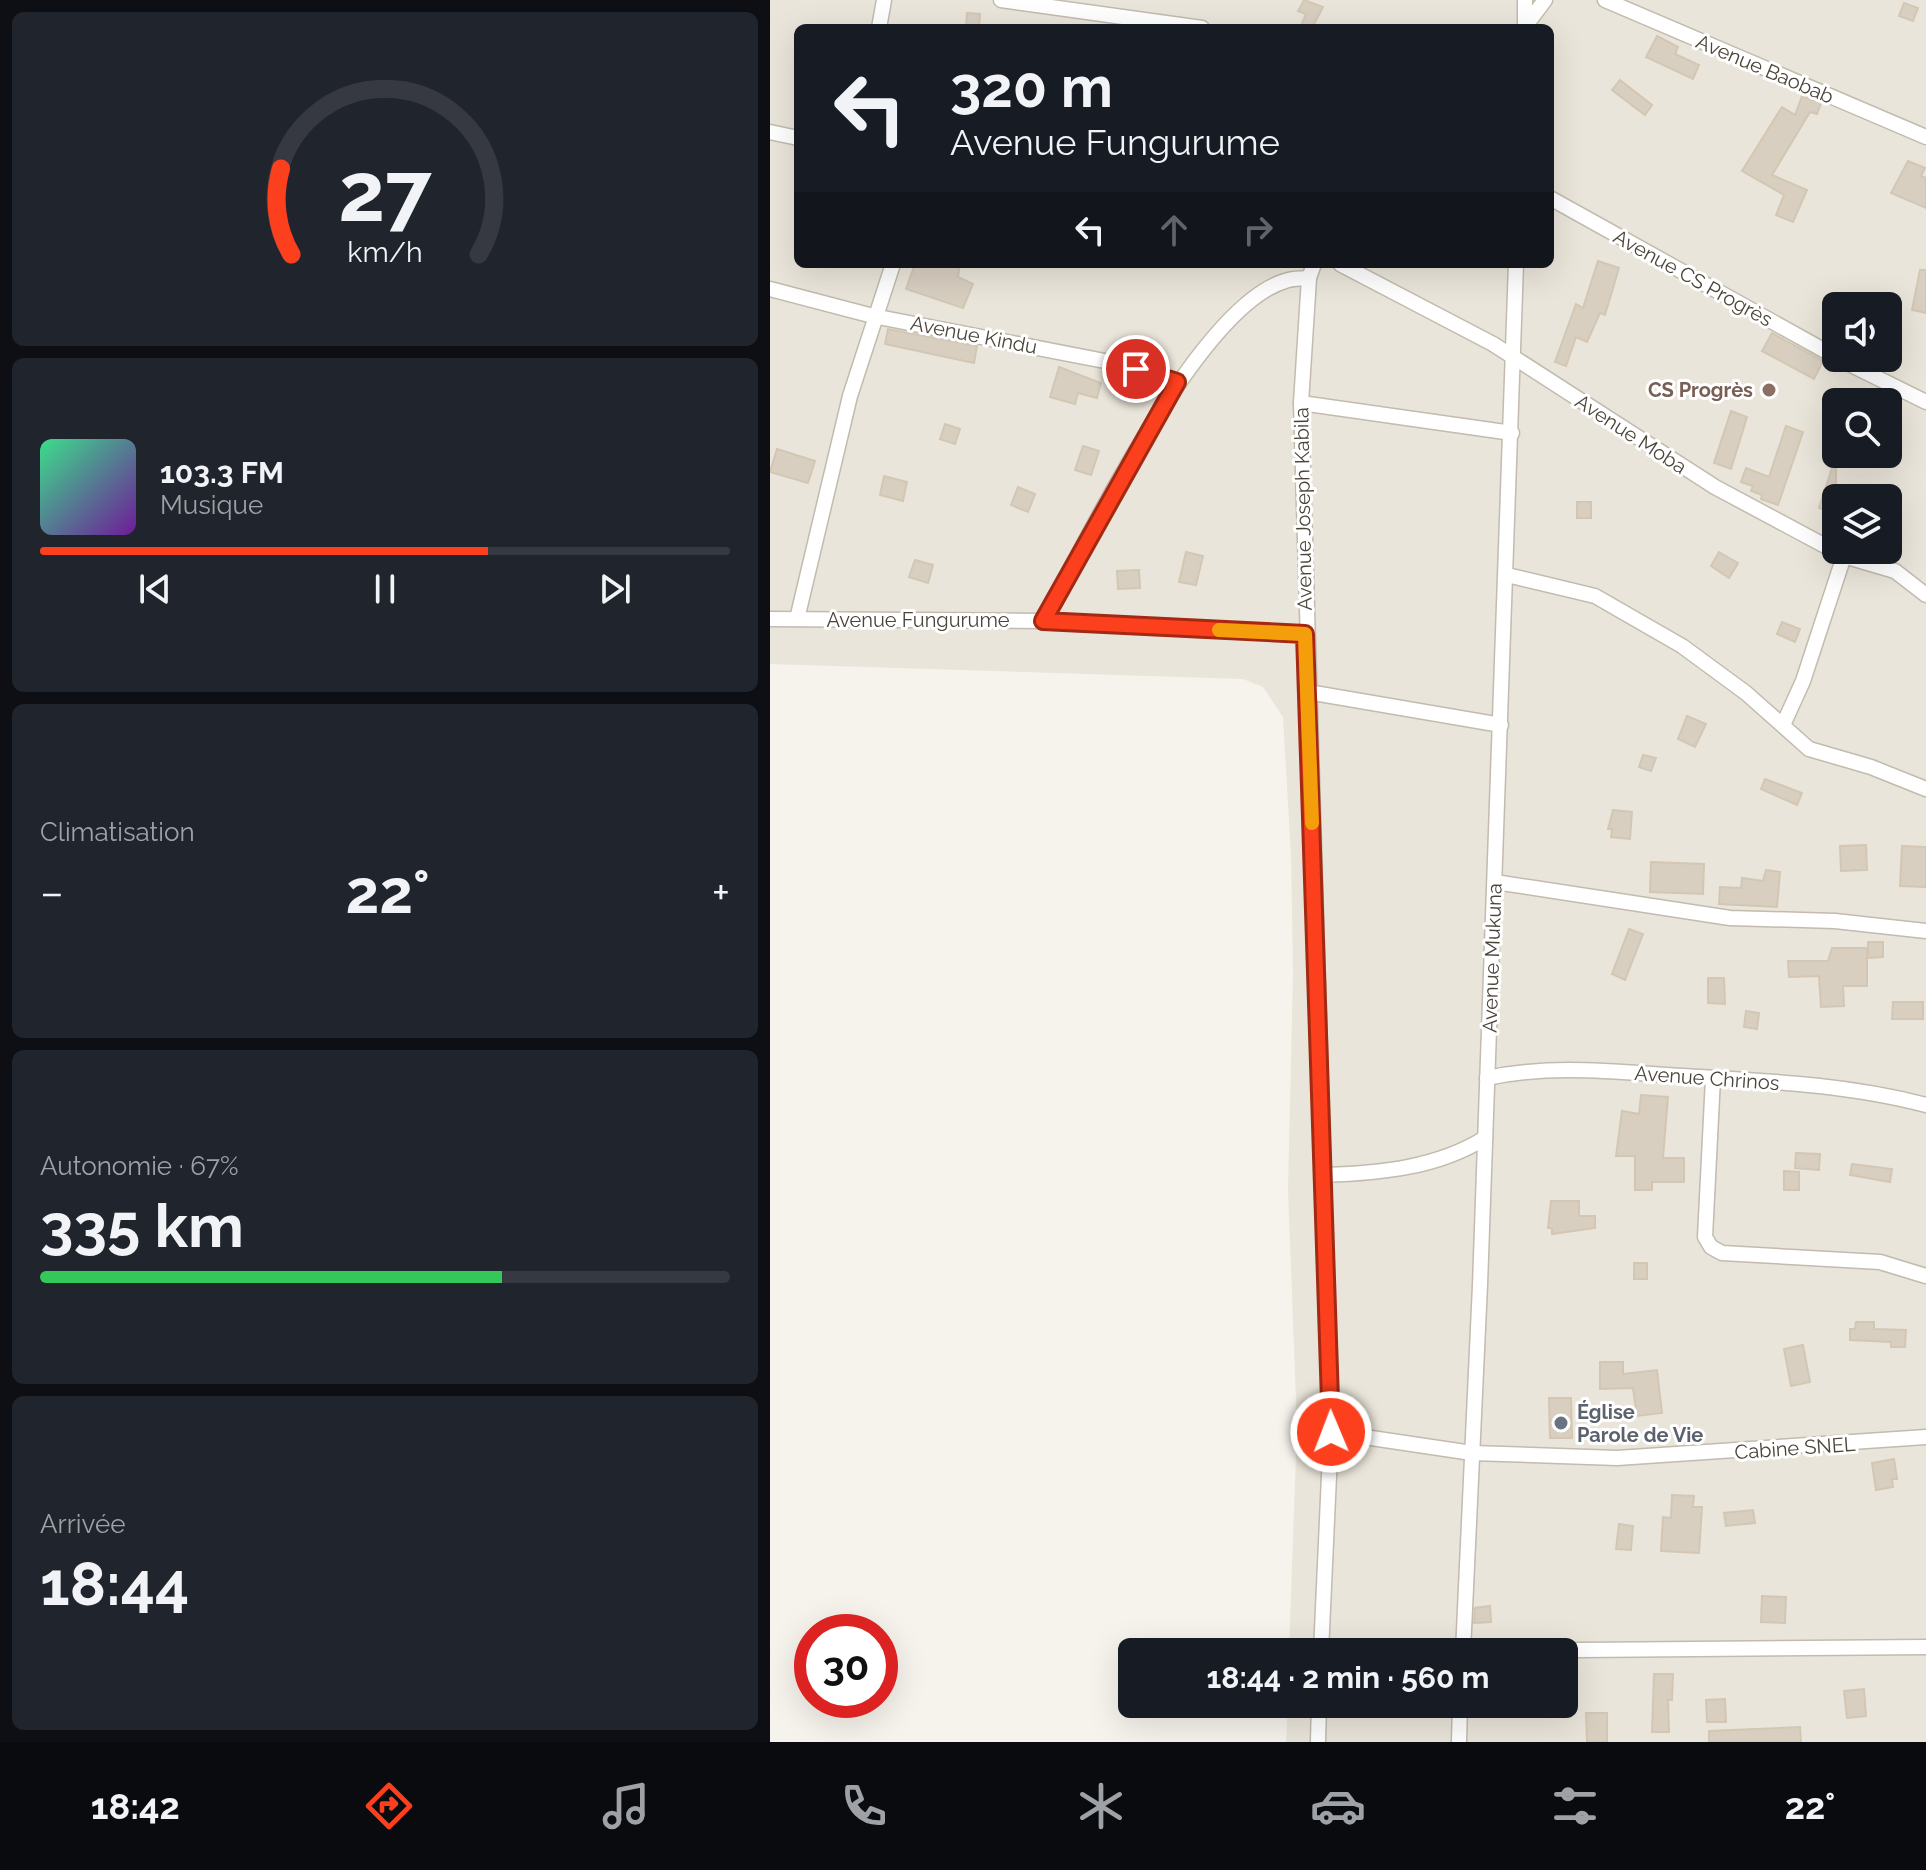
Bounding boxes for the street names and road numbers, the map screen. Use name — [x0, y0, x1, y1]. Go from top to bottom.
street label: Avenue Baobab — [1693, 29, 1837, 109]
street label: Avenue CS Progrès — [1609, 224, 1777, 332]
street label: Avenue Kindu — [909, 311, 1039, 359]
street label: Avenue Moba — [1571, 389, 1691, 479]
street label: Avenue Joseph Kabila — [1289, 407, 1317, 611]
street label: Avenue Fungurume — [826, 608, 1010, 632]
street label: Avenue Mukuna — [1477, 883, 1507, 1033]
street label: Avenue Chrinos — [1634, 1061, 1780, 1095]
street label: Cabine SNEL — [1734, 1432, 1857, 1464]

